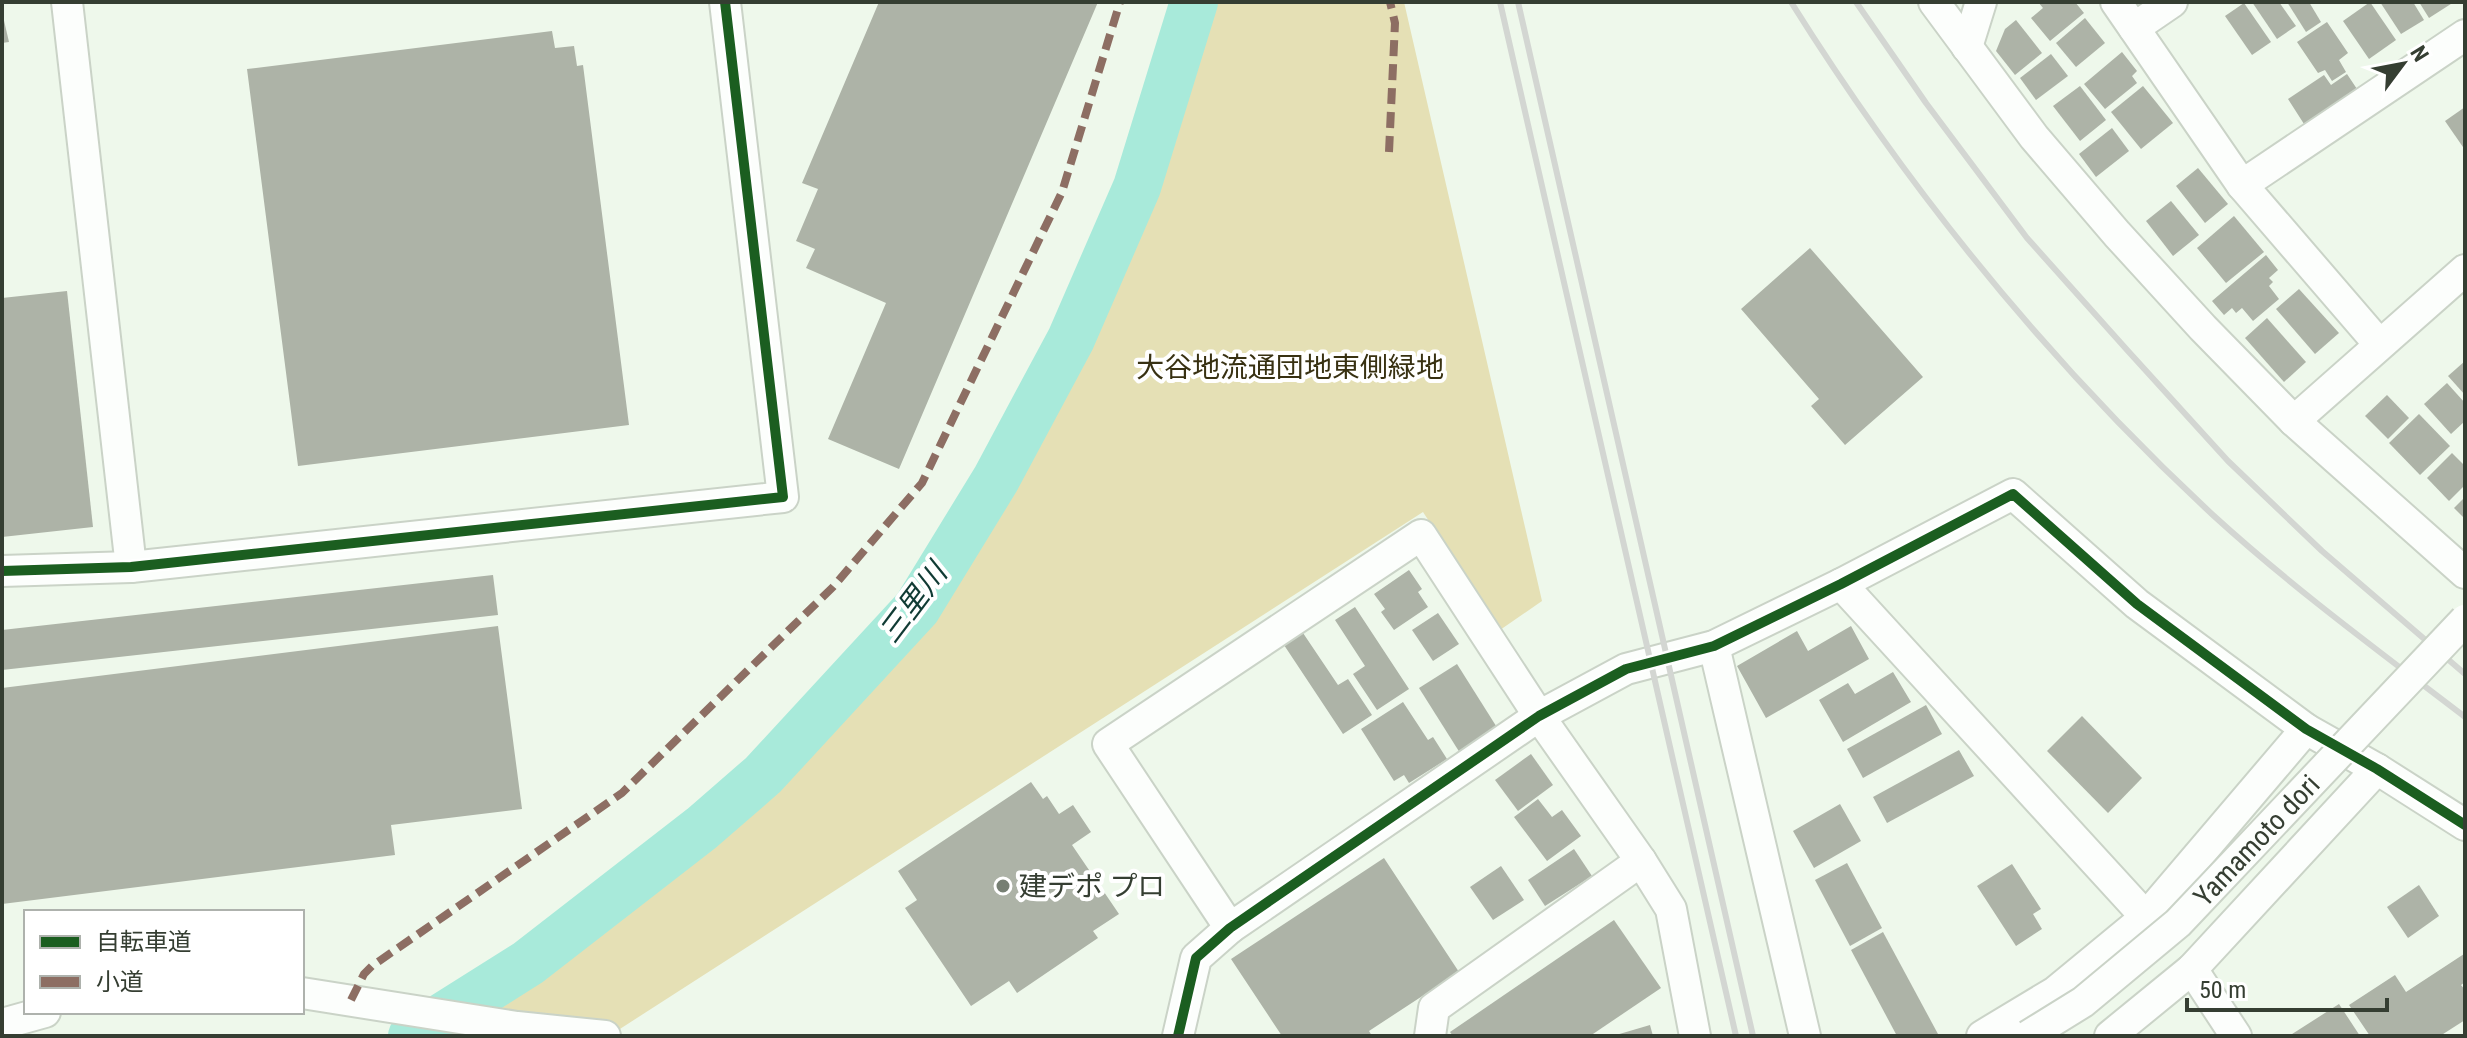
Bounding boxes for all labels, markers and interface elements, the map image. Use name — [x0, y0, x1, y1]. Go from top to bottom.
north arrow — [2363, 24, 2443, 104]
text: N — [2405, 41, 2434, 66]
park label: 大谷地流通団地東側緑地 — [1136, 351, 1444, 384]
water label: 三里川 — [872, 554, 955, 649]
street label: Yamamoto dori — [2187, 768, 2326, 913]
place label: 建デポ プロ — [1019, 870, 1165, 903]
marker: 建デポ プロ — [994, 877, 1012, 895]
legend — [24, 910, 304, 1014]
text: 自転車道 — [96, 928, 192, 956]
scale bar — [2187, 962, 2387, 1012]
text: 小道 — [96, 968, 144, 996]
text: 50 m — [2199, 976, 2246, 1004]

